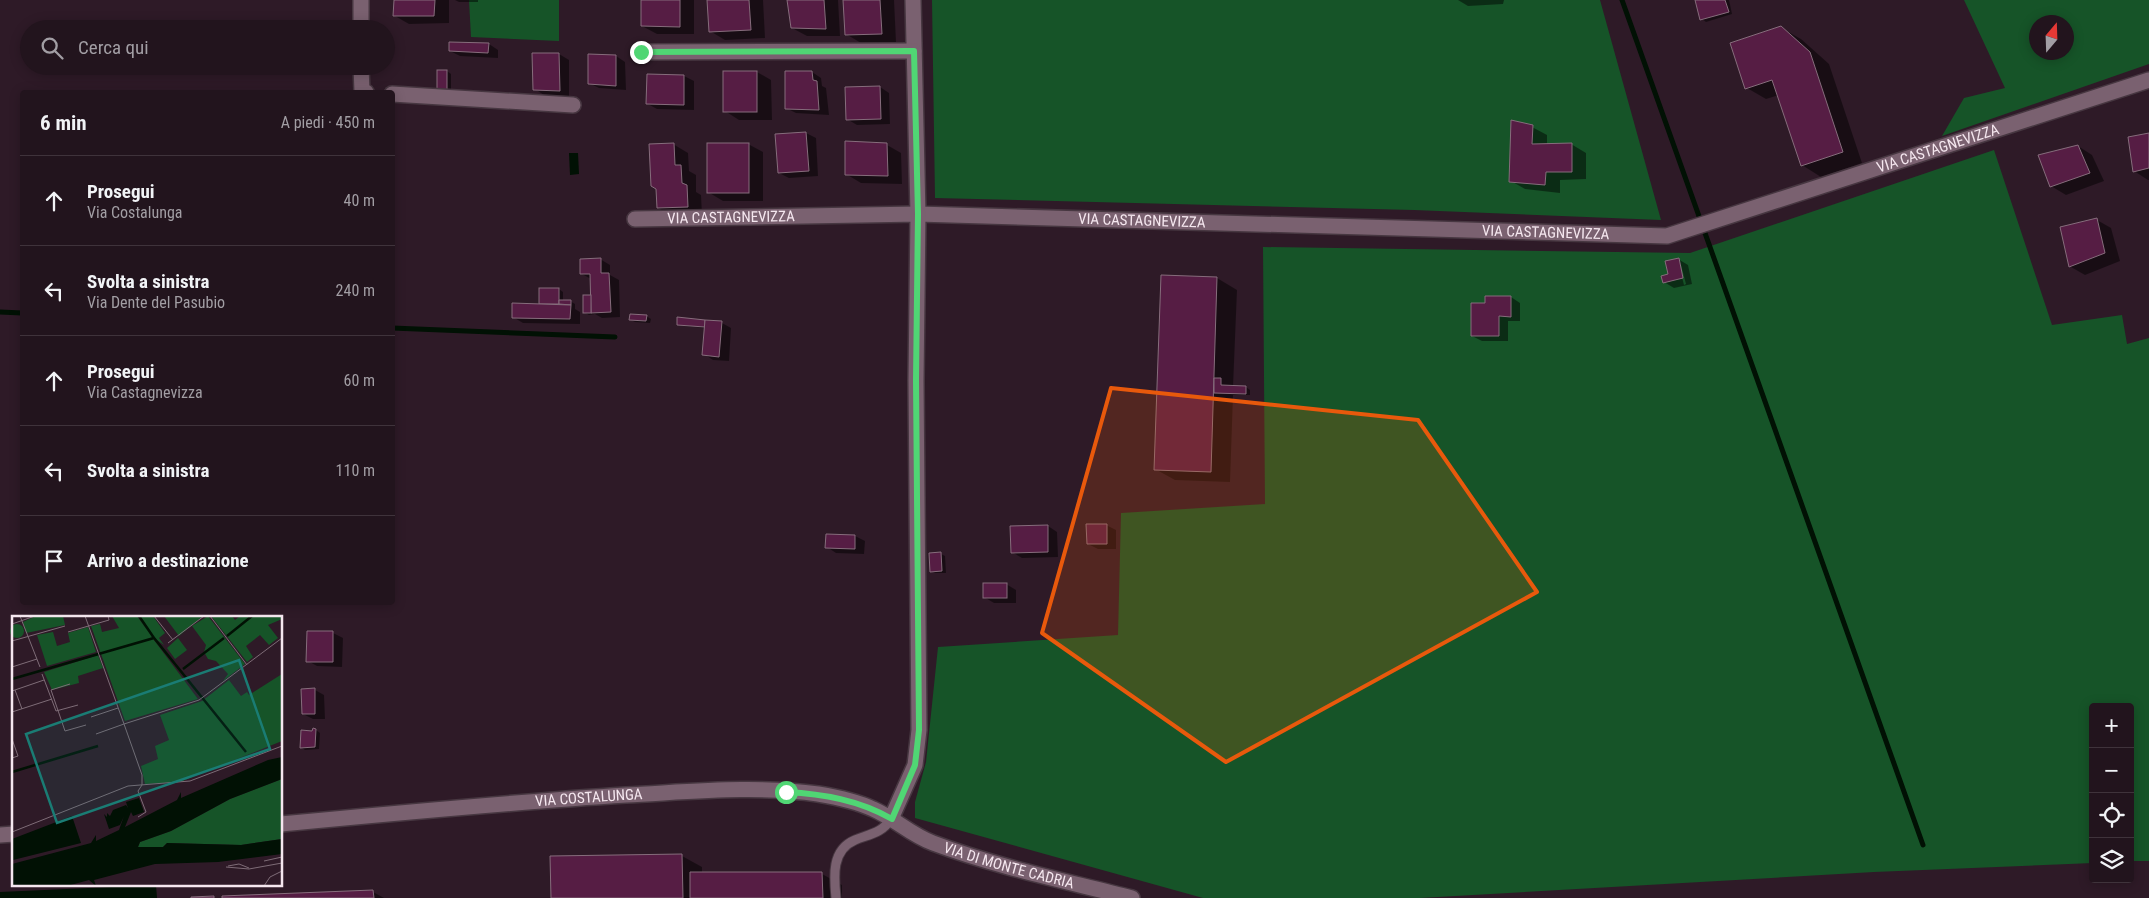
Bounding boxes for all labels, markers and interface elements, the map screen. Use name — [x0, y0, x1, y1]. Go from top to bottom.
north arrow — [2029, 15, 2074, 60]
search box — [20, 20, 395, 75]
icon: search — [38, 34, 66, 62]
text: Cerca qui — [78, 36, 149, 59]
route end — [630, 41, 653, 64]
text: 6 min — [40, 111, 87, 135]
text: A piedi · 450 m — [281, 113, 375, 132]
street label: VIA CASTAGNEVIZZA — [1874, 120, 2002, 177]
text: Prosegui — [87, 180, 155, 203]
icon: ahead — [40, 187, 68, 215]
text: 40 m — [343, 191, 375, 210]
text: Via Costalunga — [87, 203, 182, 222]
street label: VIA CASTAGNEVIZZA — [667, 207, 795, 227]
street label: VIA CASTAGNEVIZZA — [1078, 210, 1206, 231]
street label: VIA CASTAGNEVIZZA — [1482, 222, 1610, 243]
text: Svolta a sinistra — [87, 270, 209, 293]
icon: left — [40, 277, 68, 305]
text: 240 m — [336, 281, 375, 300]
text: Via Dente del Pasubio — [87, 293, 225, 312]
text: Prosegui — [87, 360, 155, 383]
icon: ahead — [40, 367, 68, 395]
text: 60 m — [343, 371, 375, 390]
text: Via Castagnevizza — [87, 383, 203, 402]
icon: left — [40, 457, 68, 485]
text: Svolta a sinistra — [87, 459, 209, 482]
text: 110 m — [336, 461, 375, 480]
icon: arrive — [40, 547, 68, 575]
text: Arrivo a destinazione — [87, 549, 249, 572]
inset map — [12, 616, 282, 886]
map controls — [2089, 703, 2134, 883]
button: + — [2089, 703, 2134, 748]
button: − — [2089, 748, 2134, 793]
route start — [775, 781, 798, 804]
street label: VIA COSTALUNGA — [534, 785, 643, 810]
button: locate — [2089, 793, 2134, 838]
button: layers — [2089, 838, 2134, 883]
street label: VIA DI MONTE CADRIA — [941, 839, 1076, 892]

